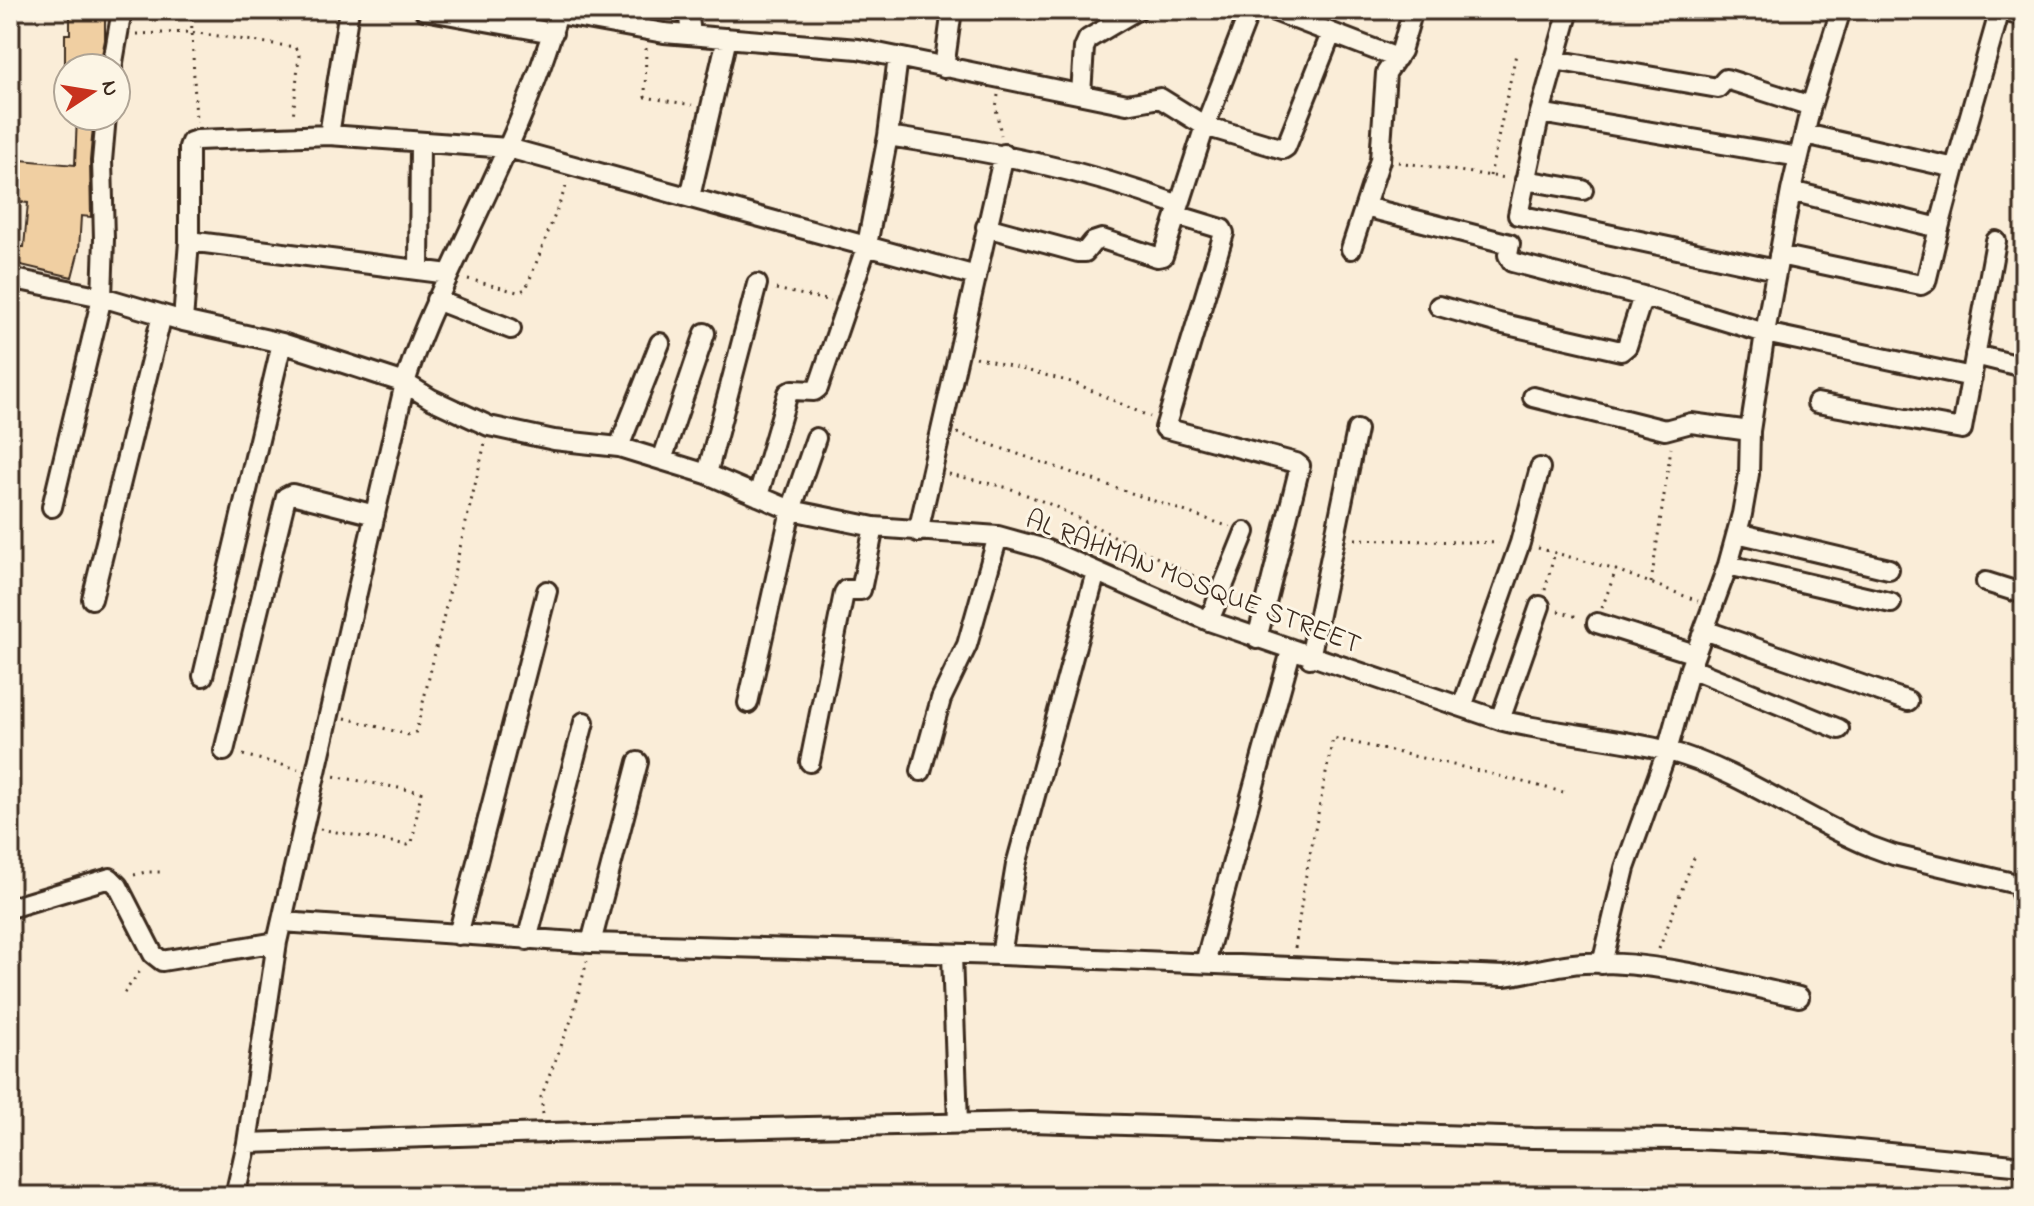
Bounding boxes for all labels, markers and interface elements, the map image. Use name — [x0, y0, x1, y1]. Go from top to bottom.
north arrow — [52, 52, 132, 132]
text: N — [91, 78, 126, 99]
street label: AL RAHMAN MOSQUE STREET — [1019, 500, 1366, 666]

